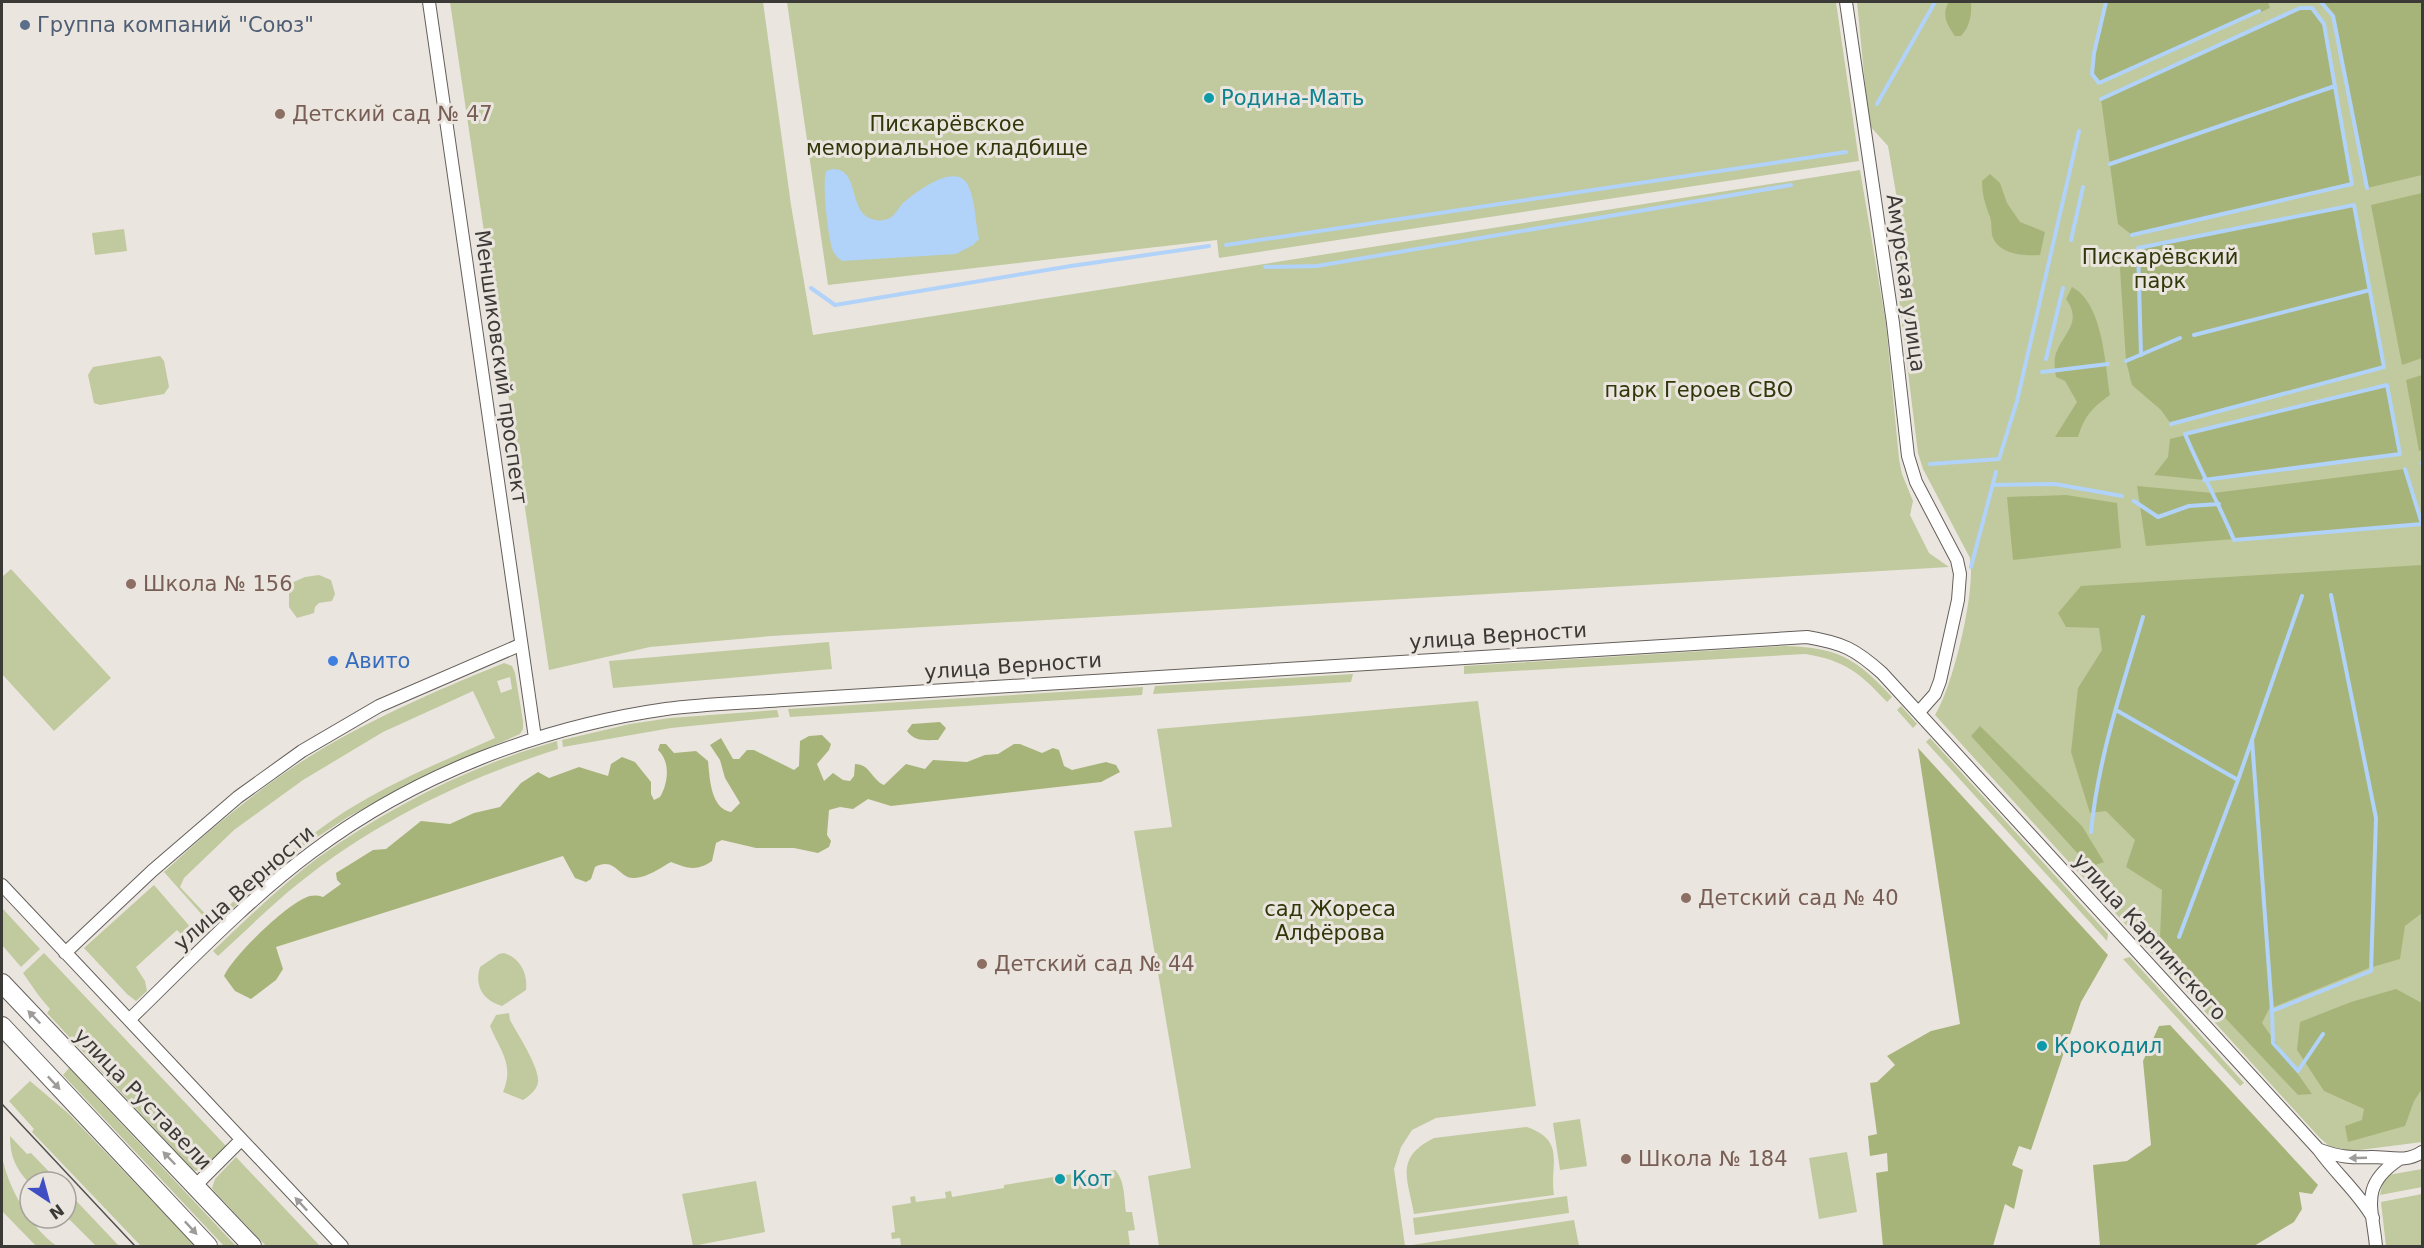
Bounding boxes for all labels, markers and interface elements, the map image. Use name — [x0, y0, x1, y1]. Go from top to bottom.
place label: Группа компаний "Союз" — [37, 13, 314, 37]
marker: Группа компаний "Союз" — [18, 18, 32, 32]
place label: Родина-Мать — [1221, 86, 1364, 110]
marker: Родина-Мать — [1202, 91, 1216, 105]
place label: Детский сад № 47 — [292, 102, 493, 126]
marker: Детский сад № 47 — [273, 107, 287, 121]
park label: Пискарёвское мемориальное кладбище — [806, 112, 1088, 160]
street label: Амурская улица — [1882, 193, 1930, 373]
street label: Меншиковский проспект — [470, 228, 532, 506]
park label: Пискарёвский парк — [2082, 245, 2238, 293]
park label: парк Героев СВО — [1605, 378, 1793, 402]
place label: Школа № 156 — [143, 572, 293, 596]
marker: Школа № 156 — [124, 577, 138, 591]
street label: улица Верности — [1408, 618, 1588, 654]
street label: улица Верности — [923, 648, 1103, 684]
place label: Авито — [345, 649, 410, 673]
marker: Авито — [326, 654, 340, 668]
street label: улица Верности — [169, 821, 319, 955]
street label: улица Карпинского — [2069, 849, 2231, 1025]
place label: Детский сад № 40 — [1698, 886, 1899, 910]
marker: Детский сад № 40 — [1679, 891, 1693, 905]
park label: сад Жореса Алфёрова — [1264, 897, 1396, 945]
place label: Детский сад № 44 — [994, 952, 1195, 976]
marker: Детский сад № 44 — [975, 957, 989, 971]
one-way arrow — [28, 1010, 41, 1025]
street label: улица Руставели — [69, 1023, 217, 1175]
place label: Крокодил — [2054, 1034, 2162, 1058]
marker: Крокодил — [2035, 1039, 2049, 1053]
one-way arrow — [47, 1075, 61, 1089]
place label: Школа № 184 — [1638, 1147, 1788, 1171]
one-way arrow — [162, 1152, 176, 1166]
marker: Школа № 184 — [1619, 1152, 1633, 1166]
one-way arrow — [2348, 1153, 2367, 1163]
place label: Кот — [1072, 1167, 1112, 1191]
north arrow — [18, 1170, 78, 1230]
marker: Кот — [1053, 1172, 1067, 1186]
one-way arrow — [295, 1197, 309, 1211]
text: N — [46, 1200, 68, 1223]
one-way arrow — [183, 1220, 197, 1234]

